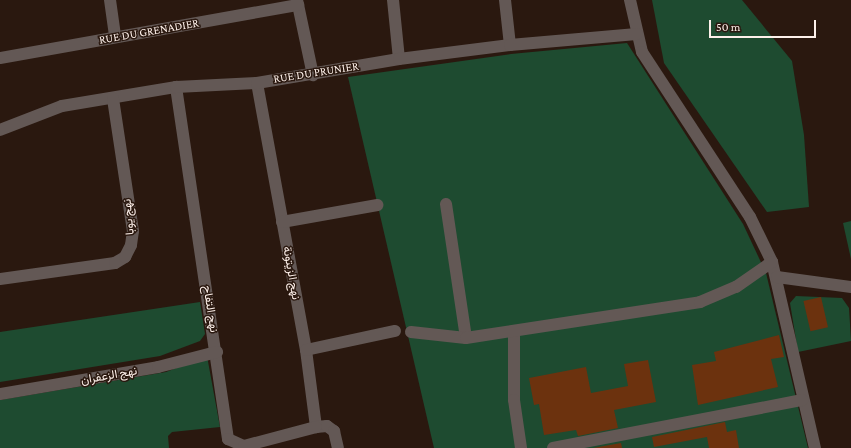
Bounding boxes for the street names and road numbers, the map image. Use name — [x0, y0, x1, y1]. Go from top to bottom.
street label: RUE DU GRENADIER — [98, 16, 200, 48]
street label: RUE DU PRUNIER — [272, 59, 360, 87]
street label: نهج يوبا — [120, 198, 138, 236]
street label: نهج الزيتونة — [279, 245, 303, 301]
street label: نهج التفاح — [199, 284, 221, 334]
street label: نهج الزعفران — [80, 364, 138, 388]

